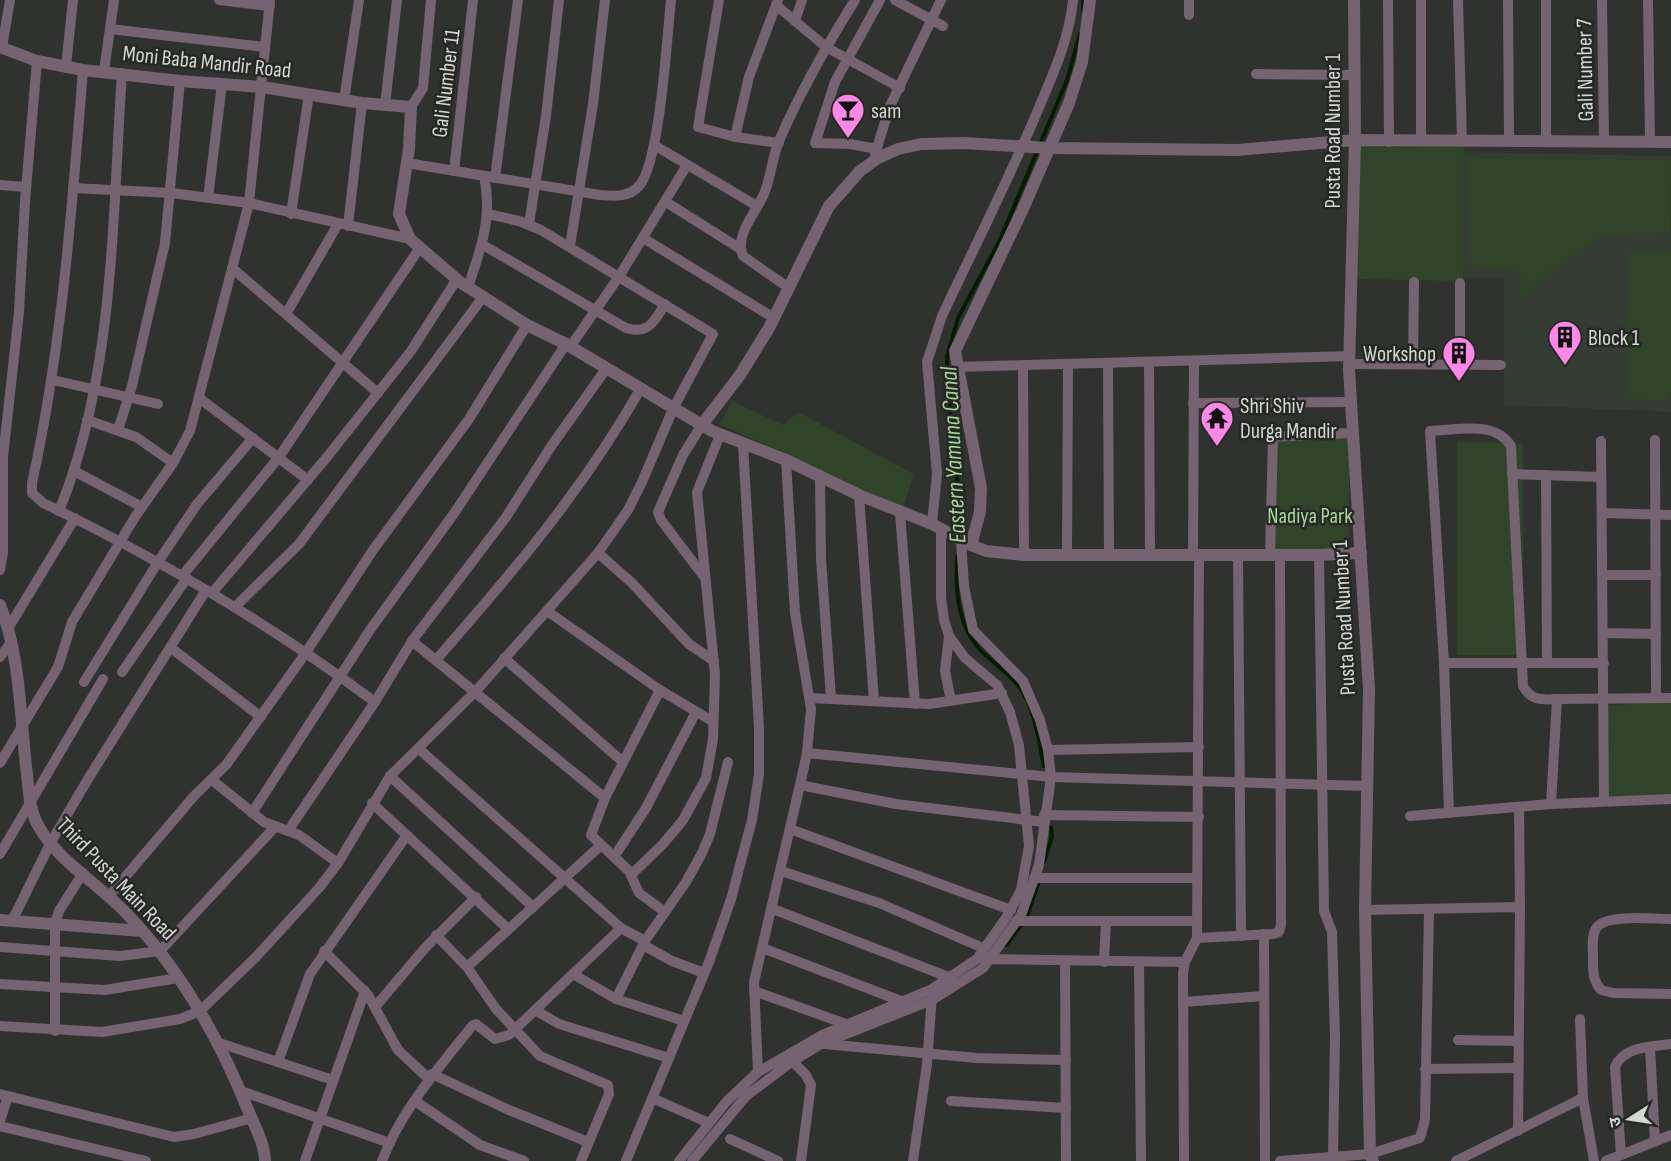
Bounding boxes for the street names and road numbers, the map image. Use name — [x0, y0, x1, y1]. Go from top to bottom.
street label: Gali Number 7 — [1571, 18, 1600, 122]
street label: Gali Number 11 — [426, 27, 467, 139]
street label: Moni Baba Mandir Road — [121, 40, 292, 85]
street label: Pusta Road Number 1 — [1320, 53, 1347, 209]
street label: Pusta Road Number 1 — [1327, 539, 1362, 696]
street label: Third Pusta Main Road — [50, 812, 182, 946]

